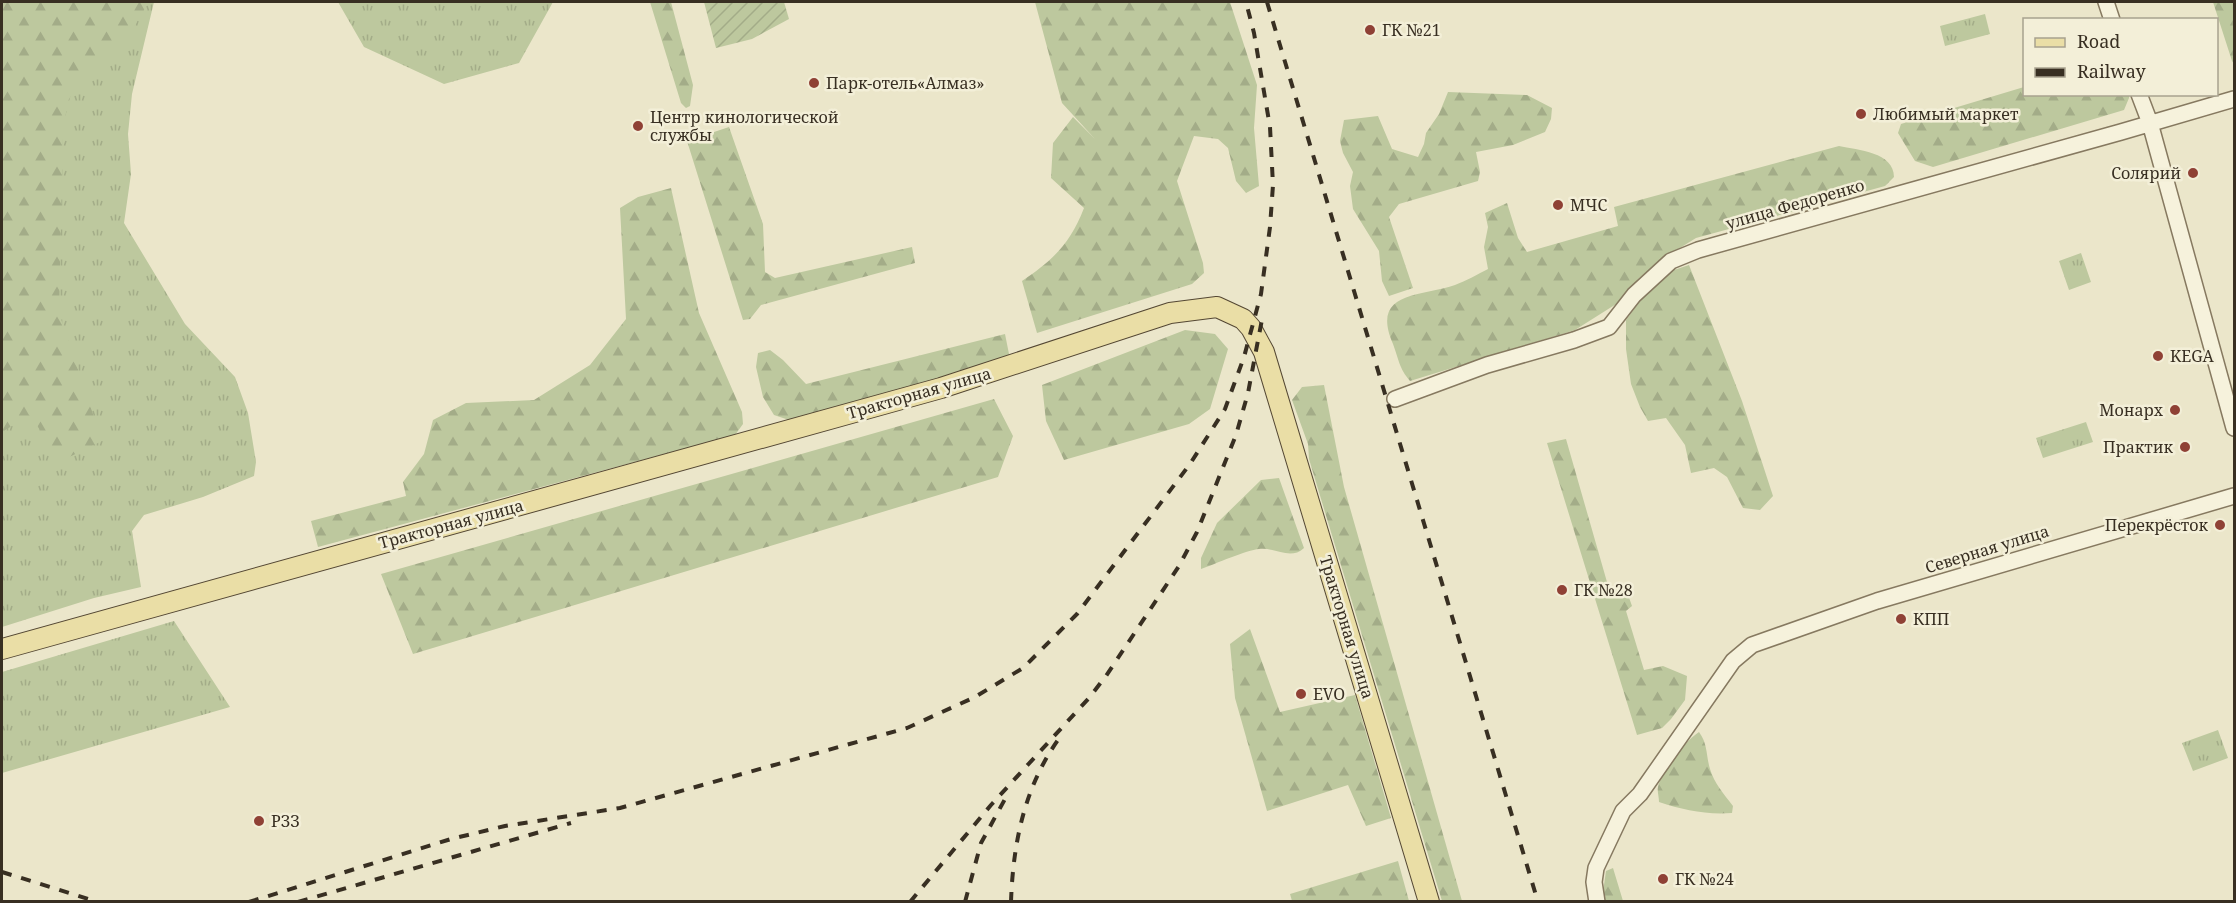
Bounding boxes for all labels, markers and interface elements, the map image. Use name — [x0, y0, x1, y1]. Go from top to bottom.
legend — [2023, 18, 2218, 96]
place label: ГК №21 — [1382, 19, 1441, 41]
marker: ГК №21 — [1363, 23, 1377, 37]
text: Road — [2077, 29, 2120, 53]
text: Railway — [2077, 59, 2147, 83]
place label: Парк-отель«Алмаз» — [826, 72, 984, 94]
marker: Парк-отель«Алмаз» — [807, 76, 821, 90]
place label: Любимый маркет — [1873, 103, 2019, 125]
place label: Центр кинологической службы — [650, 106, 839, 146]
marker: Любимый маркет — [1854, 107, 1868, 121]
marker: Центр кинологической службы — [631, 119, 645, 133]
place label: Солярий — [2111, 162, 2181, 184]
marker: Солярий — [2186, 166, 2200, 180]
street label: улица Федоренко — [1723, 174, 1867, 234]
place label: МЧС — [1570, 194, 1607, 216]
marker: МЧС — [1551, 198, 1565, 212]
place label: KEGA — [2170, 345, 2215, 367]
marker: KEGA — [2151, 349, 2165, 363]
street label: Тракторная улица — [844, 362, 994, 424]
place label: Монарх — [2099, 399, 2164, 421]
marker: Монарх — [2168, 403, 2182, 417]
place label: Практик — [2103, 436, 2174, 458]
marker: Практик — [2178, 440, 2192, 454]
street label: Тракторная улица — [376, 494, 526, 554]
place label: Перекрёсток — [2105, 514, 2209, 536]
marker: Перекрёсток — [2213, 518, 2227, 532]
street label: Северная улица — [1922, 520, 2052, 578]
street label: Тракторная улица — [1315, 552, 1379, 702]
place label: ГК №28 — [1574, 579, 1633, 601]
marker: ГК №28 — [1555, 583, 1569, 597]
place label: КПП — [1913, 608, 1949, 630]
marker: КПП — [1894, 612, 1908, 626]
place label: EVO — [1313, 683, 1345, 705]
marker: EVO — [1294, 687, 1308, 701]
place label: РЗЗ — [271, 810, 300, 832]
marker: РЗЗ — [252, 814, 266, 828]
place label: ГК №24 — [1675, 868, 1734, 890]
marker: ГК №24 — [1656, 872, 1670, 886]

